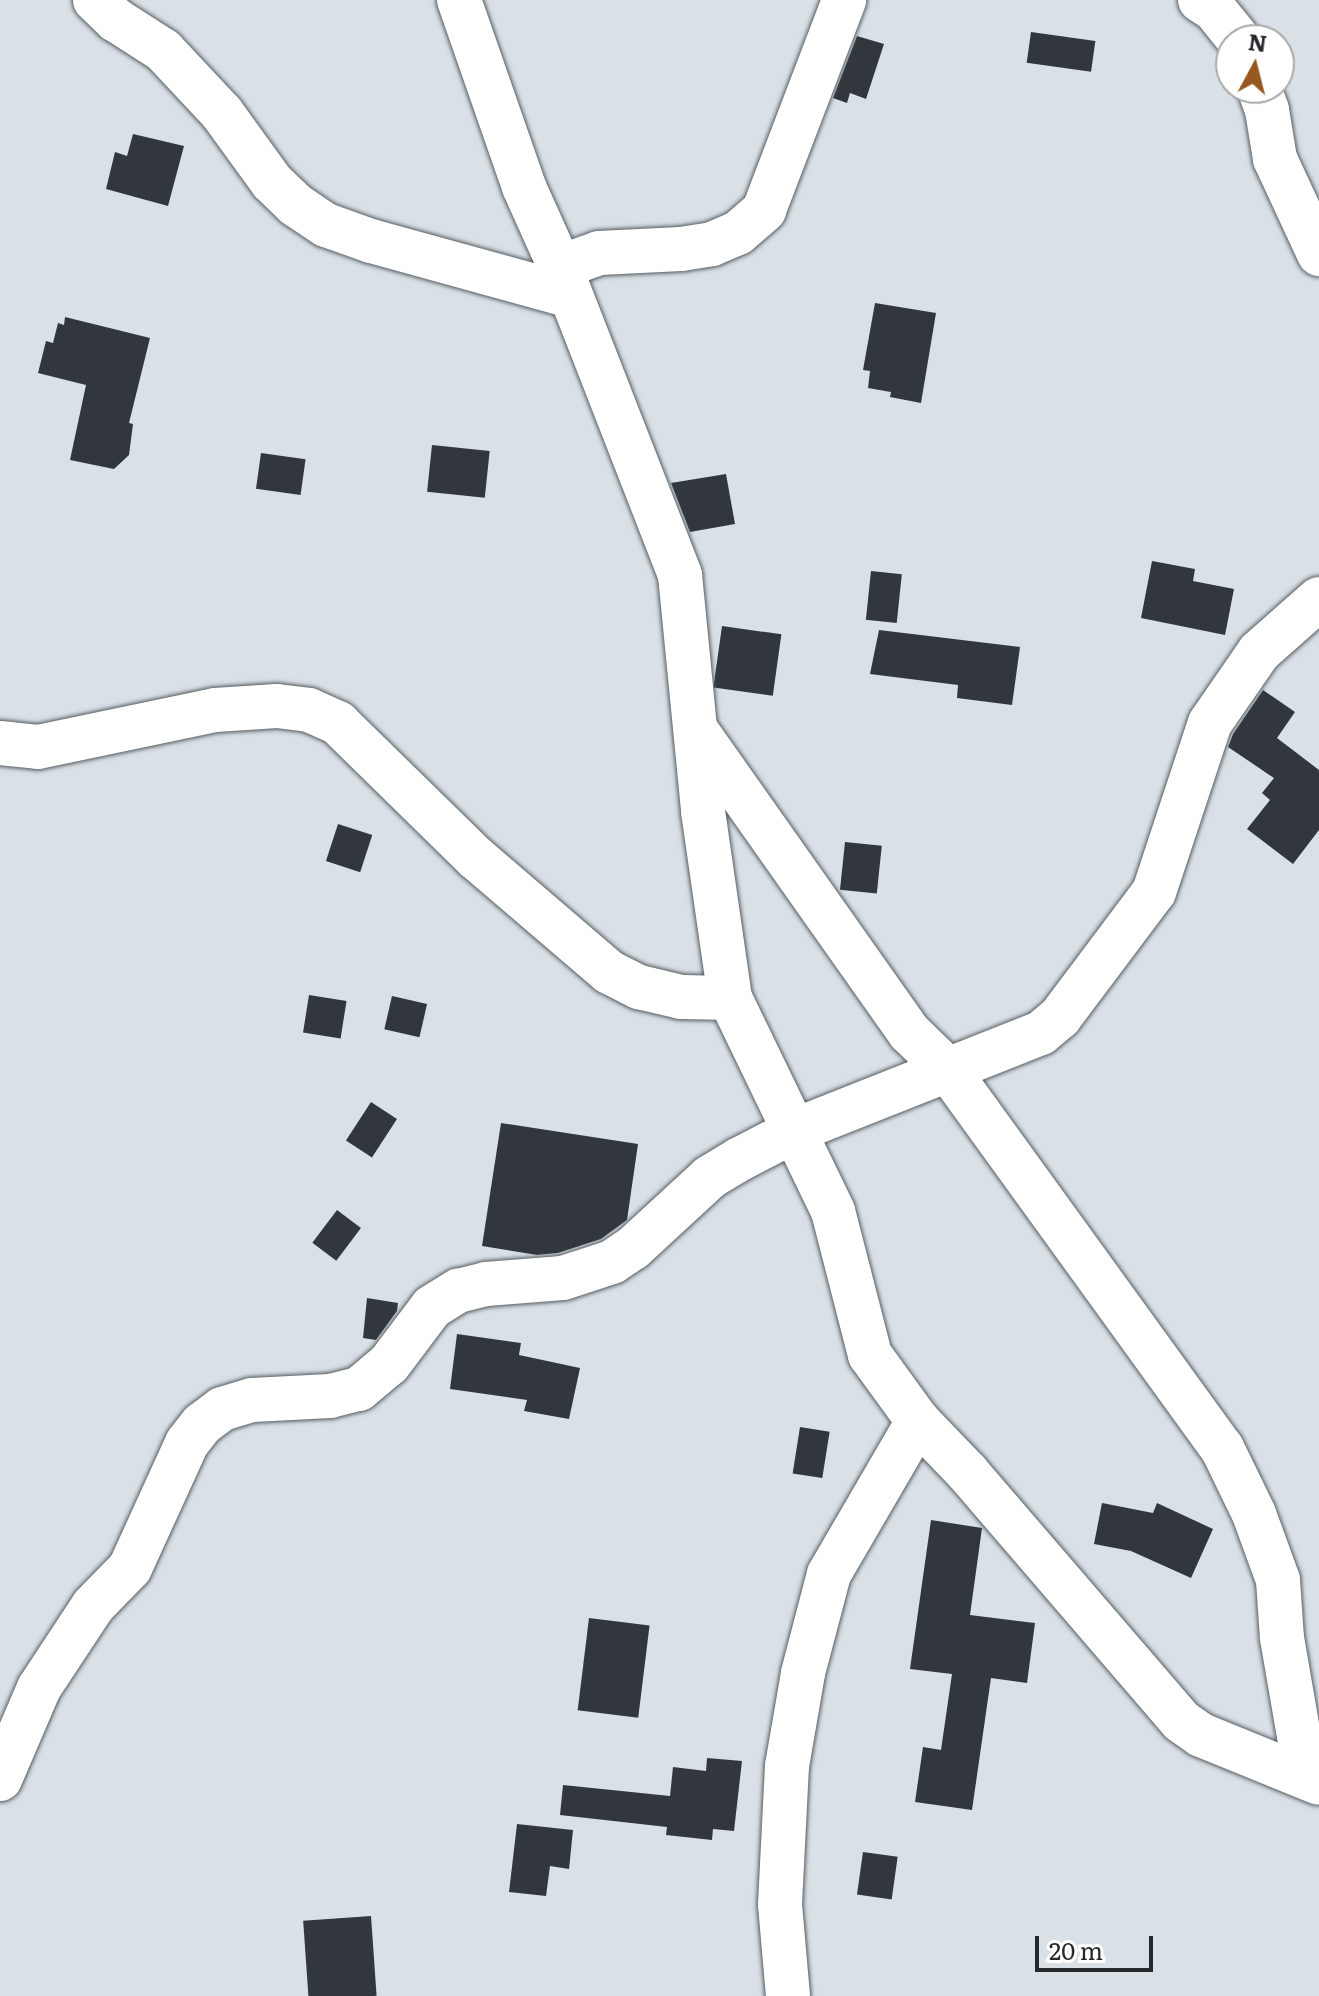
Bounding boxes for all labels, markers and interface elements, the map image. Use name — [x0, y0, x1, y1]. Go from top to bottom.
north arrow — [1215, 24, 1295, 104]
text: N — [1247, 24, 1269, 59]
scale bar — [1039, 1920, 1157, 1970]
text: 20 m — [1049, 1932, 1103, 1967]

